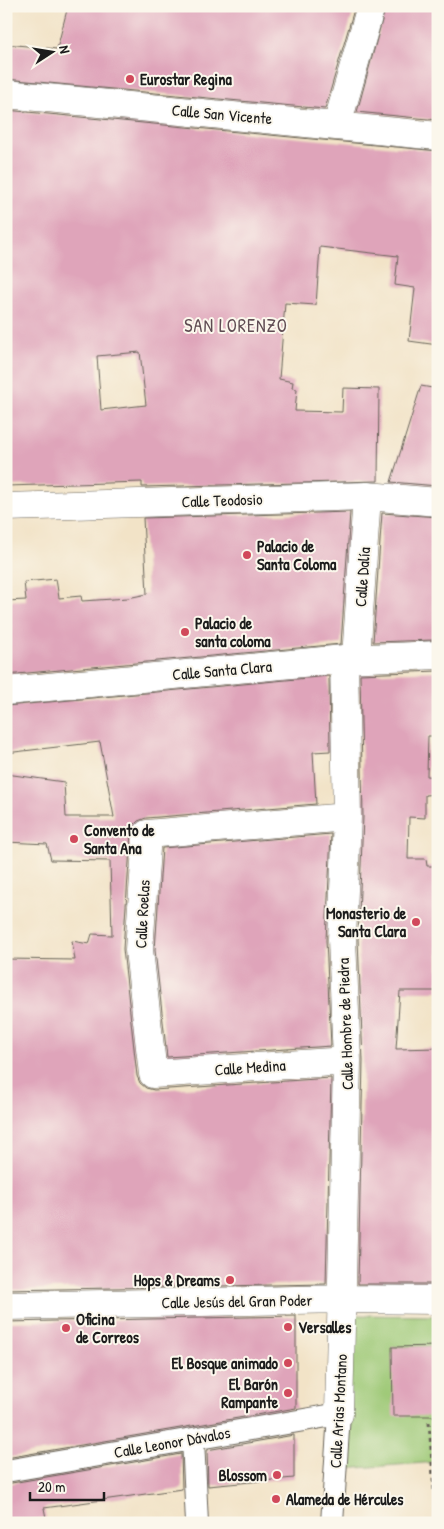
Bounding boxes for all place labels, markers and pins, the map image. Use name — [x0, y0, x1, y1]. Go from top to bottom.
place label: Eurostar Regina — [140, 68, 232, 91]
marker: Eurostar Regina — [124, 73, 136, 85]
place label: Palacio de Santa Coloma — [257, 535, 337, 575]
marker: Palacio de Santa Coloma — [241, 549, 253, 561]
place label: Palacio de santa coloma — [195, 612, 271, 652]
marker: Palacio de santa coloma — [179, 626, 191, 638]
place label: Convento de Santa Ana — [84, 819, 155, 859]
marker: Convento de Santa Ana — [68, 833, 80, 845]
place label: Monasterio de Santa Clara — [326, 902, 407, 942]
marker: Monasterio de Santa Clara — [410, 916, 422, 928]
place label: Hops & Dreams — [134, 1269, 221, 1292]
marker: Hops & Dreams — [224, 1274, 236, 1286]
place label: Oficina de Correos — [76, 1308, 140, 1348]
place label: Versalles — [298, 1316, 352, 1338]
marker: Versalles — [282, 1321, 294, 1333]
marker: Oficina de Correos — [60, 1322, 72, 1334]
place label: El Bosque animado — [171, 1352, 279, 1375]
marker: El Bosque animado — [282, 1357, 294, 1369]
place label: El Barón Rampante — [221, 1373, 279, 1414]
marker: El Barón Rampante — [282, 1387, 294, 1399]
place label: Blossom — [219, 1464, 267, 1486]
marker: Blossom — [271, 1469, 283, 1481]
place label: Alameda de Hércules — [286, 1488, 404, 1510]
marker: Alameda de Hércules — [270, 1493, 282, 1505]

